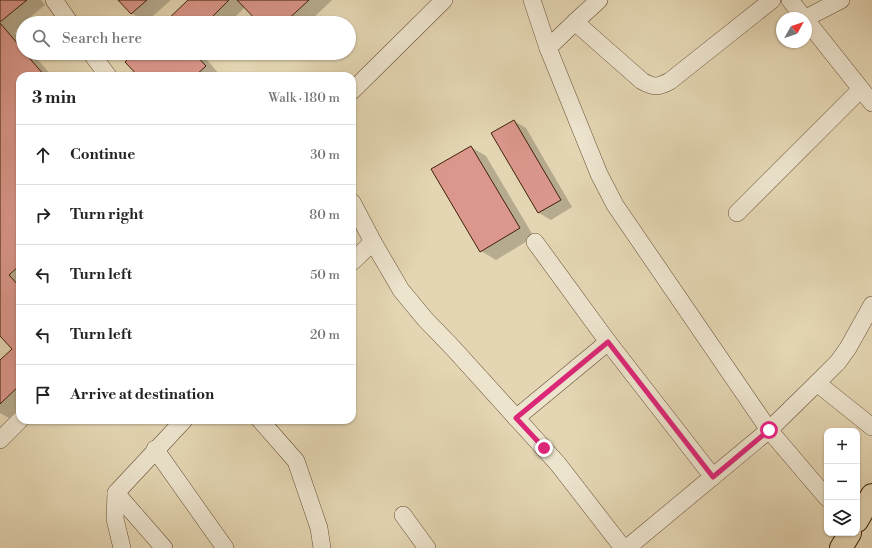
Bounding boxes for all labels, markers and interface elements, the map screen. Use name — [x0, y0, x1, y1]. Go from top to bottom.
north arrow — [776, 12, 812, 48]
search box — [16, 16, 356, 60]
icon: search — [30, 27, 52, 49]
text: Search here — [62, 29, 142, 48]
text: 3 min — [32, 87, 76, 109]
text: Walk · 180 m — [268, 90, 340, 106]
icon: ahead — [32, 144, 54, 166]
text: Continue — [70, 145, 135, 164]
text: 30 m — [310, 147, 340, 163]
icon: right — [32, 204, 54, 226]
text: Turn right — [70, 205, 144, 224]
text: 80 m — [309, 207, 340, 223]
icon: left — [32, 264, 54, 286]
text: Turn left — [70, 265, 132, 284]
text: 50 m — [310, 267, 340, 283]
icon: left — [32, 324, 54, 346]
text: Turn left — [70, 325, 132, 344]
text: 20 m — [310, 327, 340, 343]
icon: arrive — [32, 384, 54, 406]
text: Arrive at destination — [70, 385, 214, 404]
route start — [760, 421, 778, 439]
map controls — [824, 428, 860, 536]
button: + — [824, 428, 860, 464]
route end — [535, 439, 553, 457]
button: − — [824, 464, 860, 500]
button: layers — [824, 500, 860, 536]

